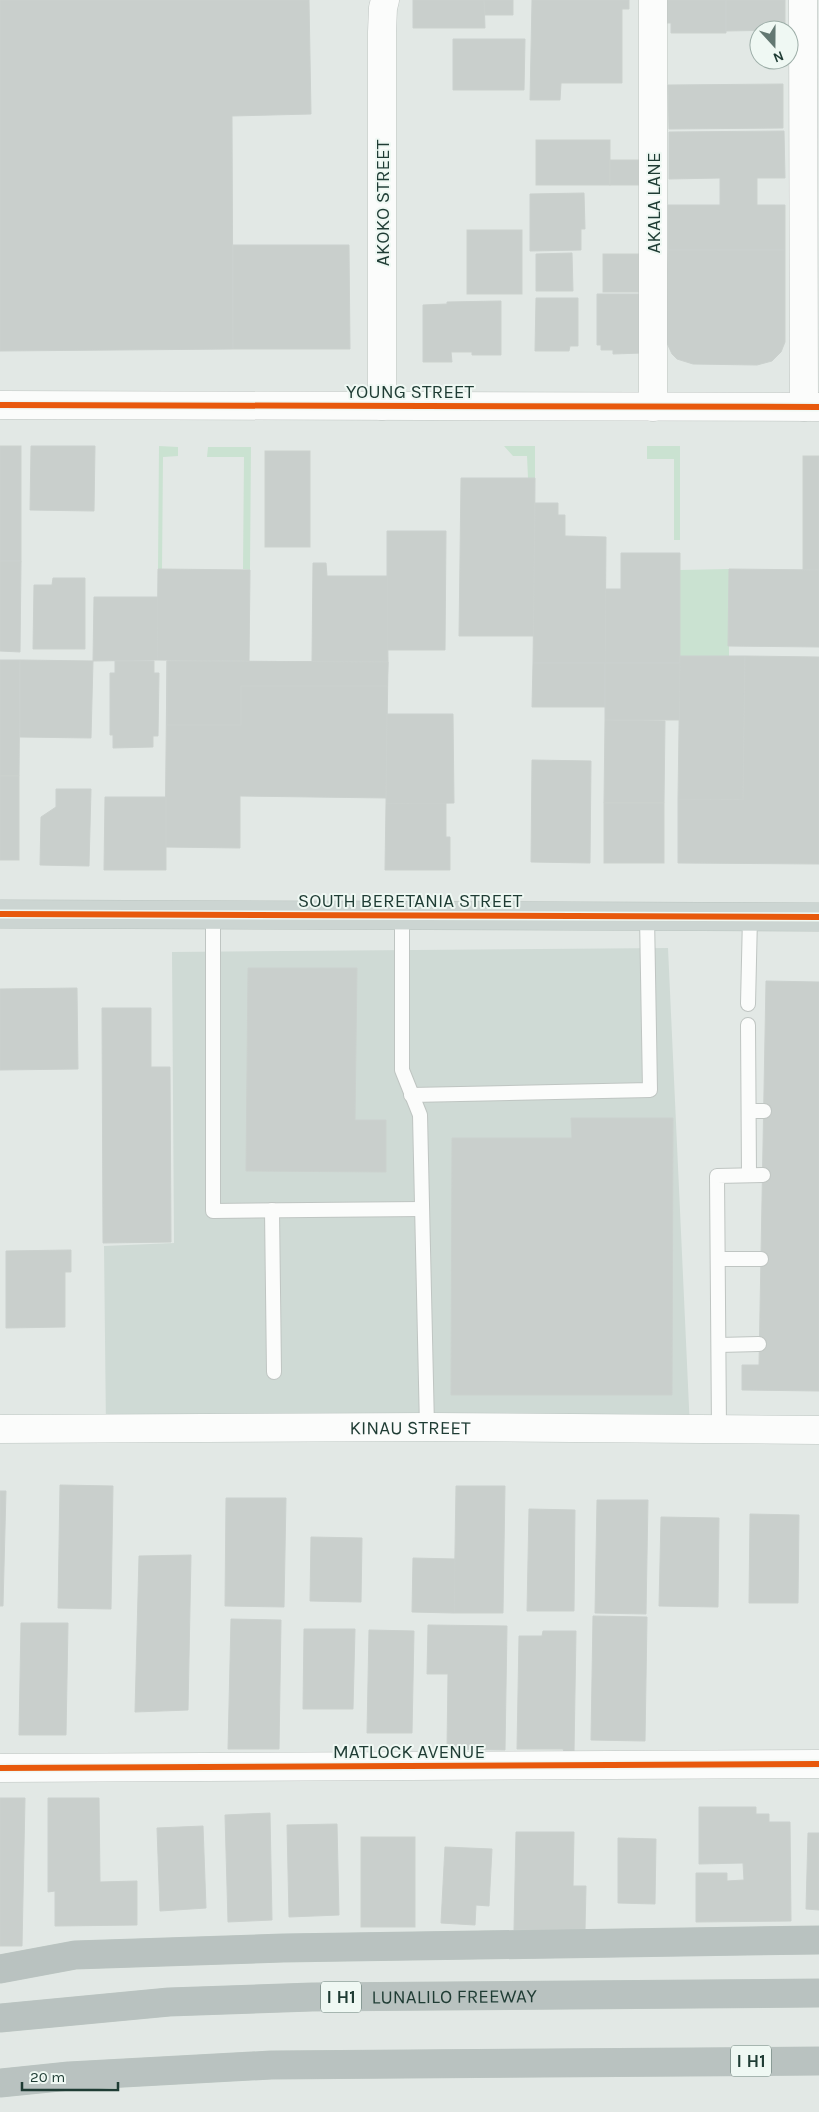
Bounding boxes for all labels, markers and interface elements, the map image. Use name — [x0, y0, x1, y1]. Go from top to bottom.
north arrow — [749, 20, 799, 70]
text: N — [771, 47, 786, 66]
street label: AKOKO STREET — [372, 139, 394, 266]
street label: AKALA LANE — [643, 152, 665, 254]
street label: YOUNG STREET — [346, 381, 474, 403]
street label: SOUTH BERETANIA STREET — [298, 890, 523, 912]
street label: KINAU STREET — [349, 1417, 471, 1439]
street label: MATLOCK AVENUE — [333, 1741, 485, 1763]
road number: I H1 — [321, 1981, 361, 2012]
street label: LUNALILO FREEWAY — [371, 1985, 537, 2009]
road number: I H1 — [731, 2045, 771, 2076]
scale bar — [22, 2060, 119, 2092]
text: 20 m — [30, 2068, 65, 2086]

